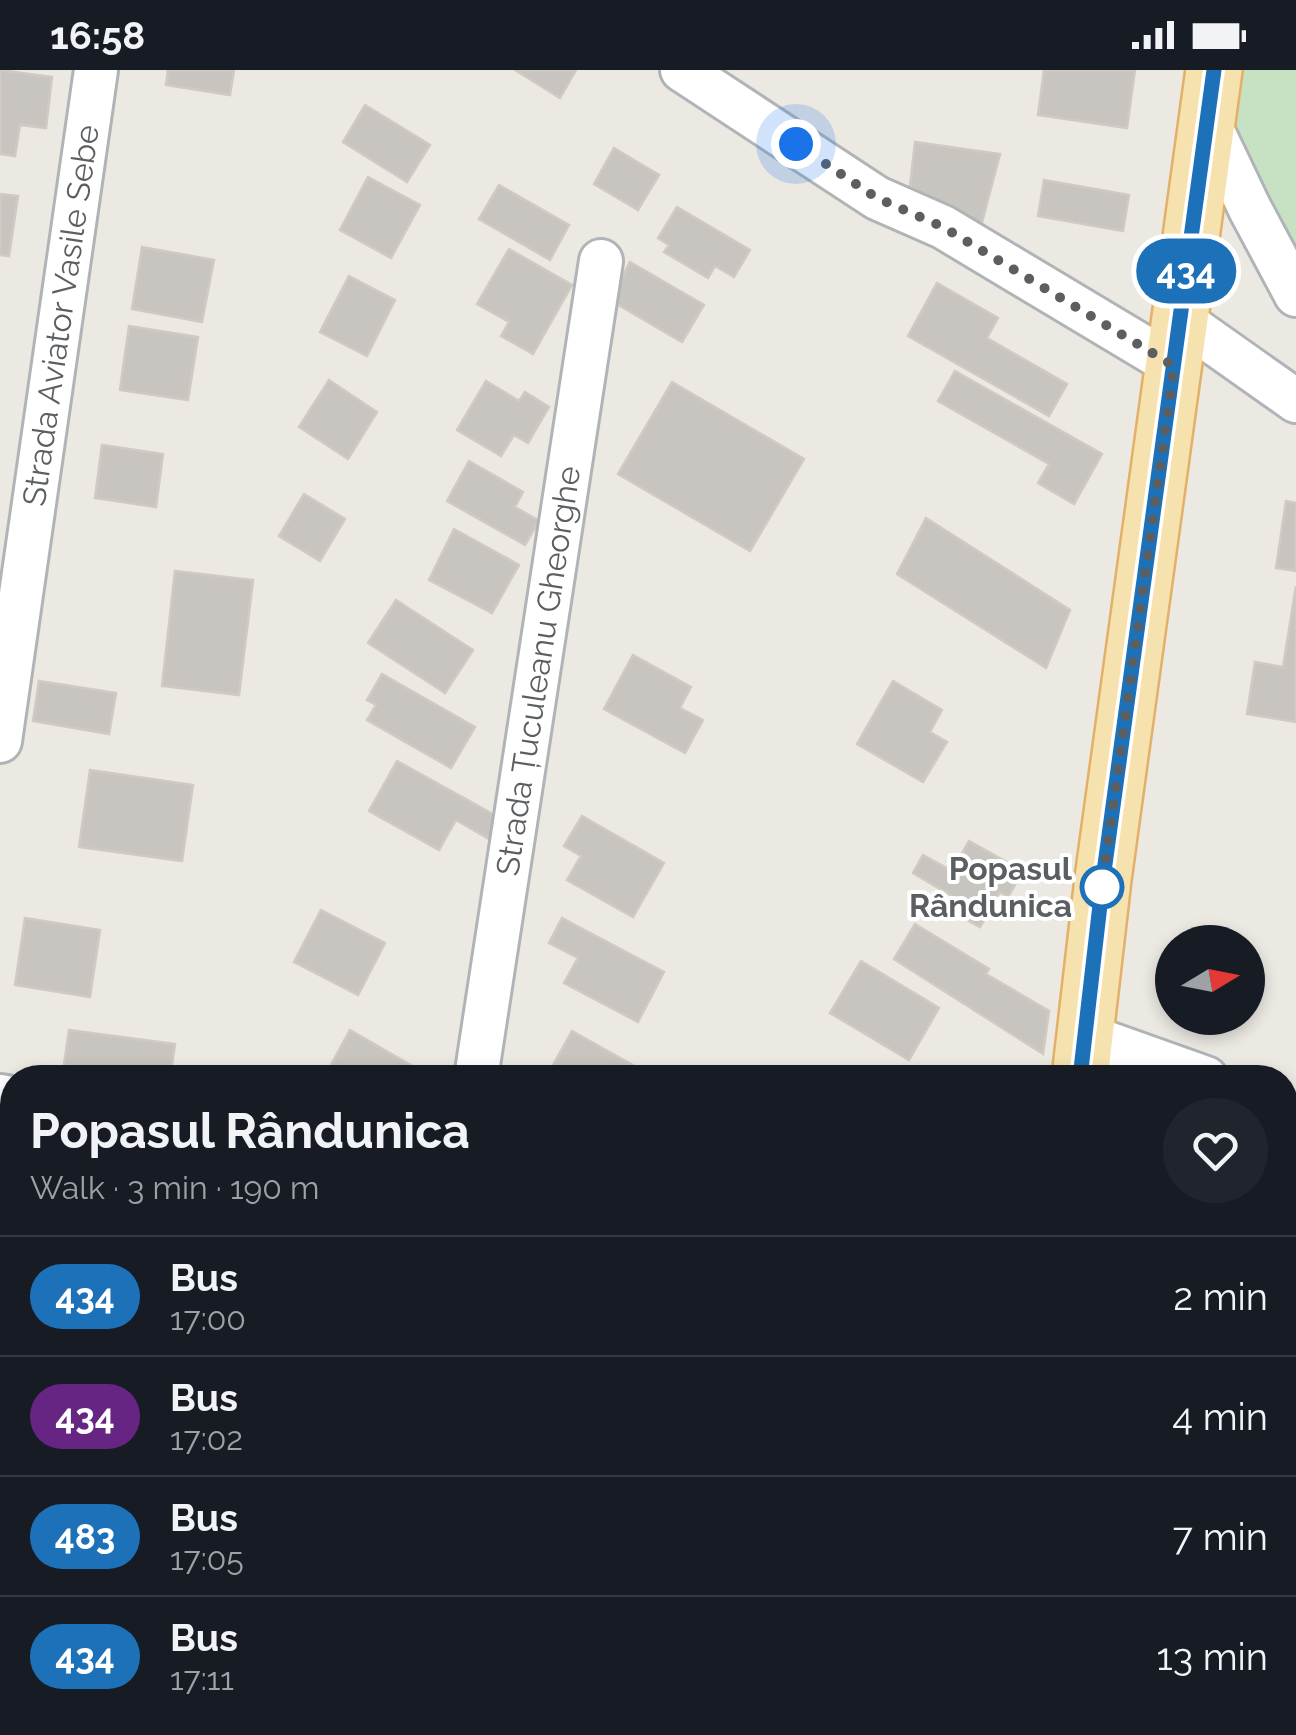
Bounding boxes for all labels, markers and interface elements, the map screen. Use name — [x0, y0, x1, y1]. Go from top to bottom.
text: 16:58 — [50, 13, 145, 58]
your location — [771, 119, 821, 169]
street label: Strada Aviator Vasile Sebe — [15, 122, 106, 508]
line badge: 434 — [1128, 238, 1244, 304]
text: 434 — [1156, 251, 1216, 292]
street label: Strada Țuculeanu Gheorghe — [488, 463, 587, 878]
place label: Popasul Rândunica — [909, 850, 1073, 924]
marker: Popasul Rândunica — [1081, 866, 1123, 908]
north arrow — [1155, 925, 1265, 1035]
map controls — [1155, 925, 1265, 1035]
button: heart — [1163, 1098, 1268, 1203]
text: Popasul Rândunica — [30, 1103, 470, 1159]
text: Walk · 3 min · 190 m — [30, 1169, 320, 1206]
text: Bus — [170, 1255, 238, 1300]
text: 2 min — [1173, 1274, 1268, 1319]
text: 434 — [55, 1276, 115, 1317]
text: 17:00 — [170, 1300, 246, 1337]
text: Bus — [170, 1375, 238, 1420]
text: 4 min — [1172, 1394, 1268, 1439]
text: 434 — [55, 1396, 115, 1437]
text: 17:02 — [170, 1420, 243, 1457]
text: Bus — [170, 1495, 238, 1540]
text: 7 min — [1173, 1514, 1268, 1559]
text: 483 — [55, 1516, 115, 1557]
text: 17:05 — [170, 1540, 244, 1577]
text: Bus — [170, 1615, 238, 1660]
text: 13 min — [1156, 1634, 1268, 1679]
text: 434 — [55, 1636, 115, 1677]
text: 17:11 — [170, 1660, 234, 1697]

